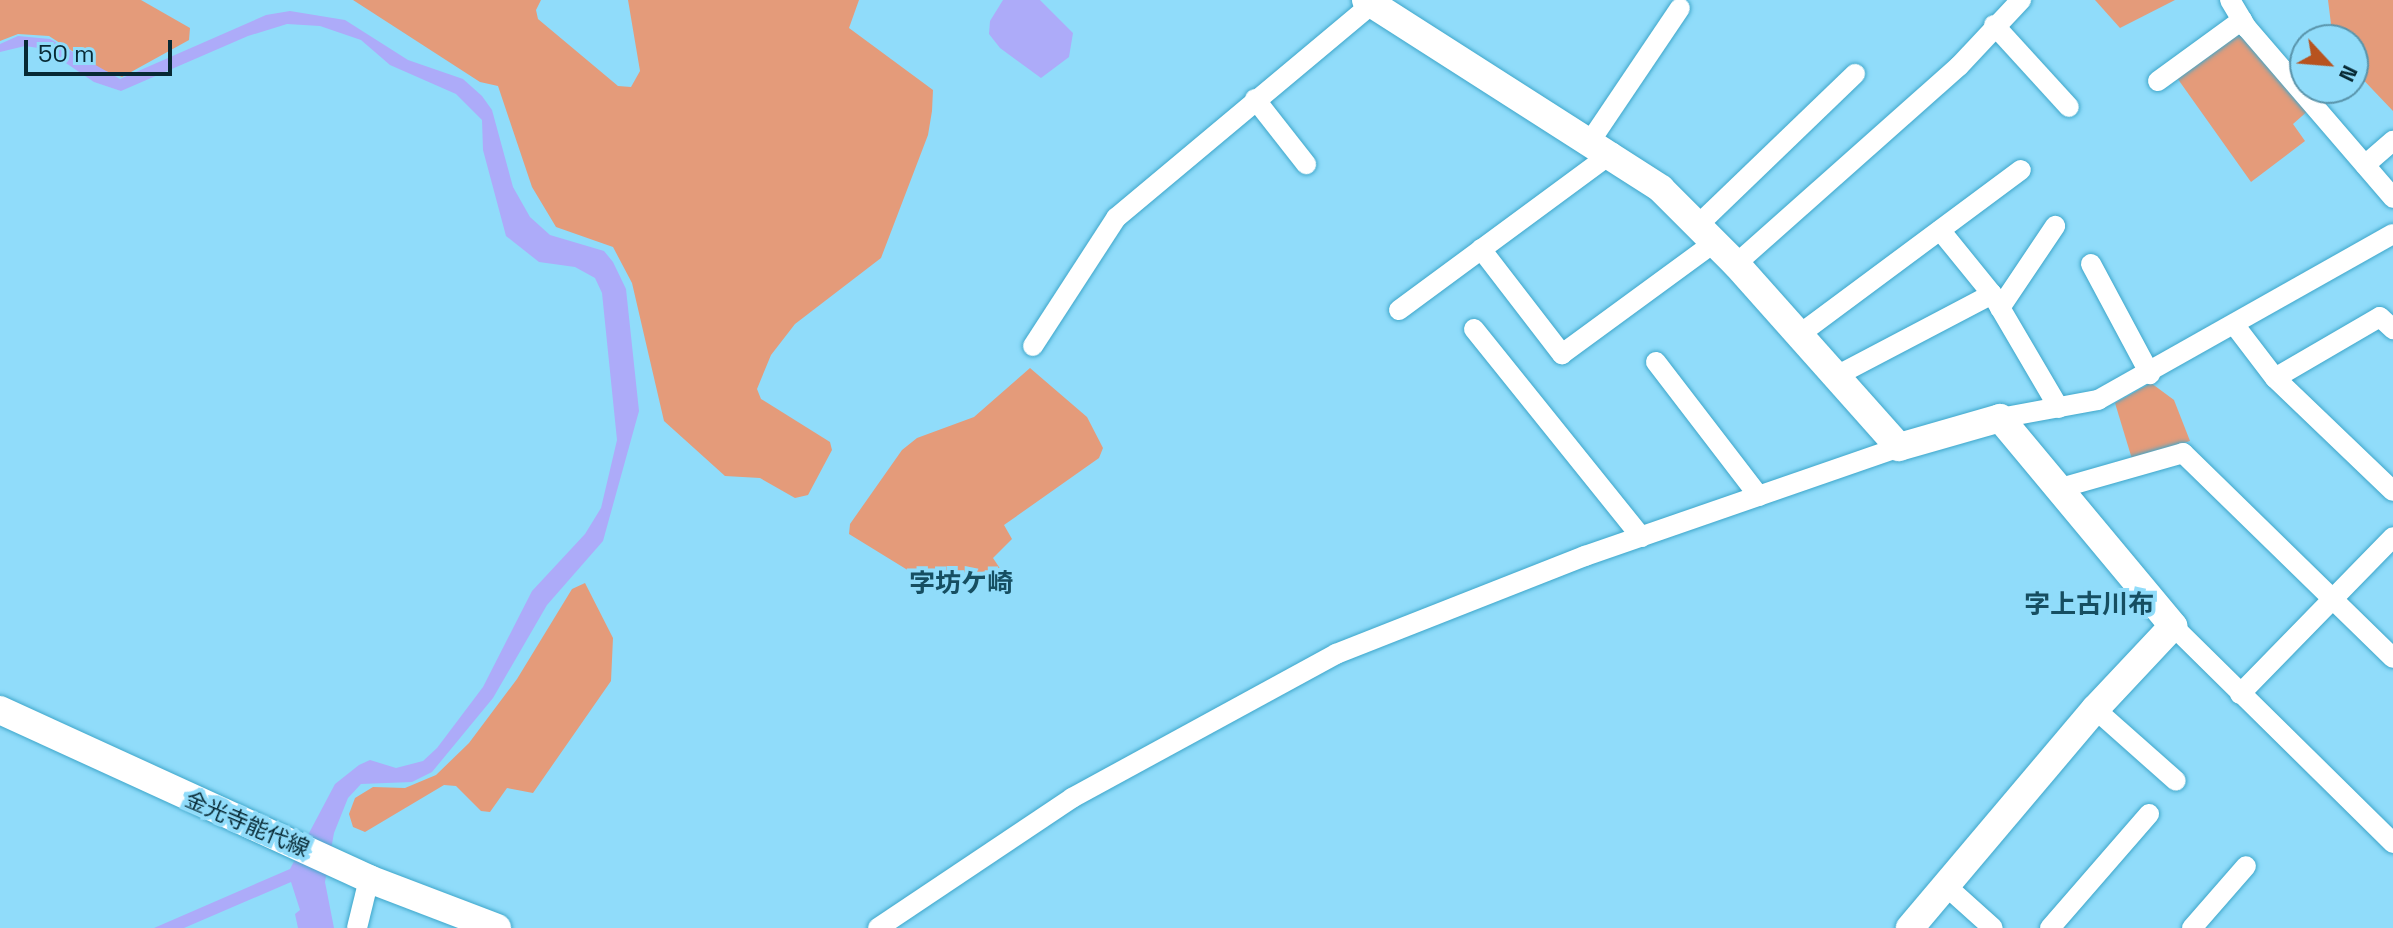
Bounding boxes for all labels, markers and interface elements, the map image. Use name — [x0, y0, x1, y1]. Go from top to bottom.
scale bar — [28, 24, 176, 74]
north arrow — [2289, 24, 2369, 104]
text: 50 m — [38, 38, 95, 69]
text: N — [2333, 61, 2365, 86]
district label: 字坊ケ崎 — [909, 568, 1013, 600]
district label: 字上古川布 — [2024, 589, 2154, 621]
street label: 金光寺能代線 — [181, 786, 313, 862]

